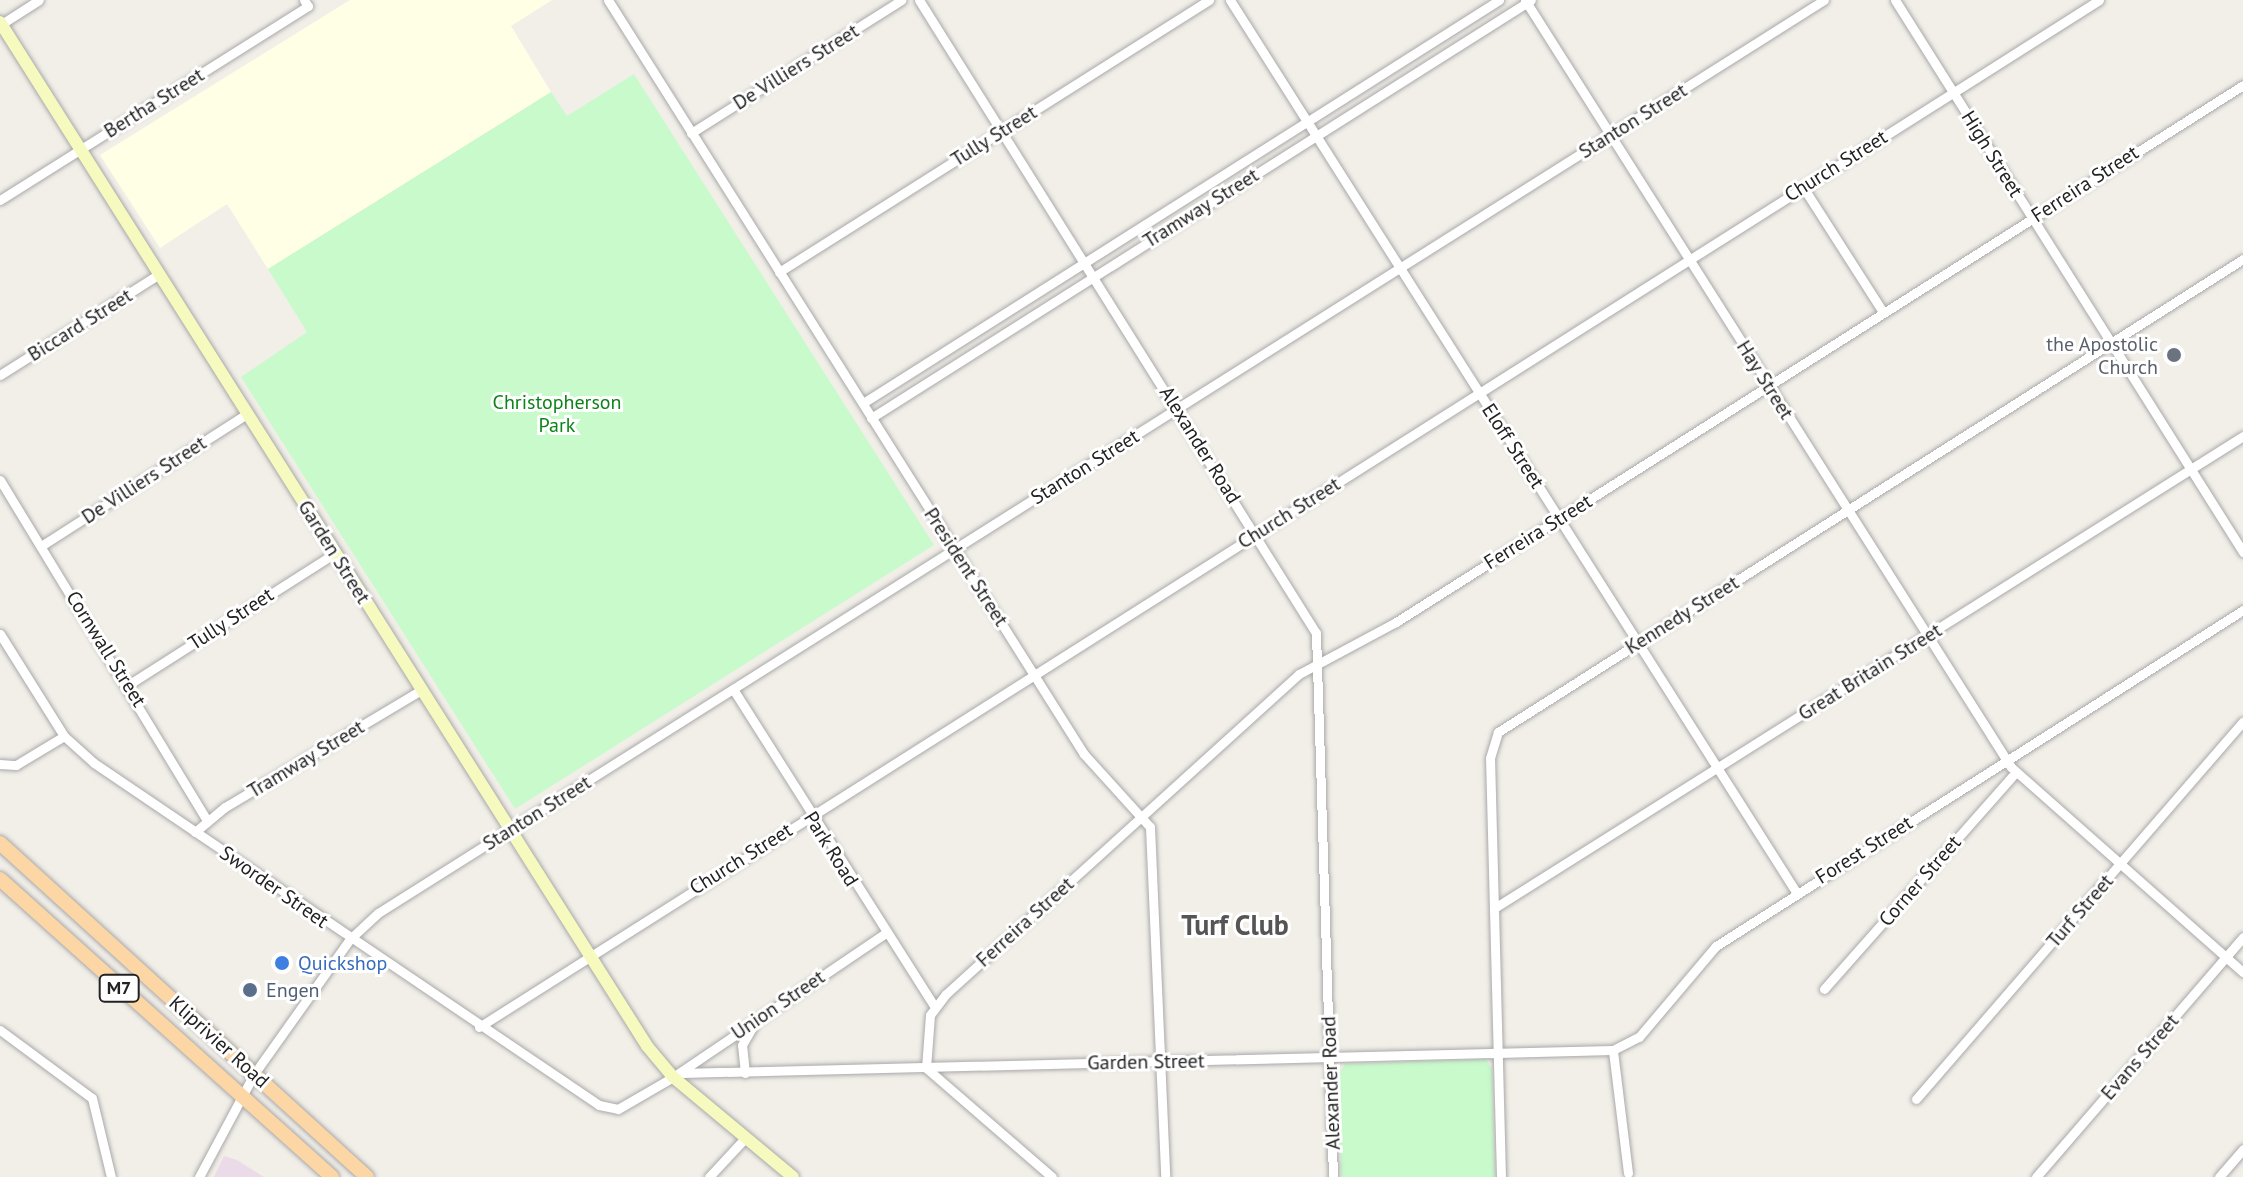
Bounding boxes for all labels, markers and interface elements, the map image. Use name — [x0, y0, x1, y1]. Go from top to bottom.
street label: De Villiers Street — [729, 19, 863, 115]
street label: Bertha Street — [100, 63, 208, 143]
street label: Stanton Street — [1575, 78, 1691, 164]
street label: Tully Street — [946, 100, 1042, 172]
street label: High Street — [1956, 107, 2028, 201]
street label: Church Street — [1780, 125, 1892, 207]
street label: Ferreira Street — [2027, 141, 2143, 227]
street label: Tramway Street — [1139, 163, 1263, 253]
street label: Biccard Street — [23, 283, 137, 367]
place label: the Apostolic Church — [2046, 332, 2158, 379]
street label: Hay Street — [1731, 336, 1799, 424]
marker: the Apostolic Church — [2165, 346, 2183, 364]
street label: Alexander Road — [1154, 382, 1246, 508]
park label: Christopherson Park — [492, 391, 622, 438]
street label: Eloff Street — [1477, 399, 1549, 493]
street label: Stanton Street — [1027, 424, 1143, 510]
street label: De Villiers Street — [77, 431, 211, 529]
street label: Church Street — [1233, 472, 1345, 554]
street label: Ferreira Street — [1480, 489, 1596, 575]
street label: Garden Street — [293, 496, 375, 608]
street label: President Street — [919, 503, 1013, 631]
street label: Kennedy Street — [1621, 570, 1743, 660]
street label: Tully Street — [184, 582, 278, 656]
street label: Cornwall Street — [61, 587, 151, 711]
street label: Great Britain Street — [1794, 618, 1946, 726]
street label: Tramway Street — [243, 715, 369, 803]
street label: Stanton Street — [479, 770, 595, 856]
street label: Park Road — [798, 807, 864, 891]
street label: Forest Street — [1811, 811, 1917, 889]
street label: Church Street — [685, 818, 797, 900]
street label: Corner Street — [1874, 831, 1966, 931]
street label: Sworder Street — [215, 841, 333, 933]
street label: Turf Street — [2042, 869, 2118, 953]
street label: Ferreira Street — [971, 872, 1079, 972]
district label: Turf Club — [1181, 908, 1289, 942]
place label: Quickshop — [298, 951, 387, 975]
marker: Quickshop — [273, 954, 291, 972]
street label: Union Street — [727, 965, 829, 1045]
road number: M7 — [97, 974, 141, 1002]
place label: Engen — [266, 978, 319, 1002]
marker: Engen — [241, 981, 259, 999]
street label: Kliprivier Road — [164, 991, 274, 1093]
street label: Evans Street — [2096, 1009, 2184, 1105]
street label: Alexander Road — [1317, 1016, 1345, 1150]
street label: Garden Street — [1087, 1049, 1205, 1075]

